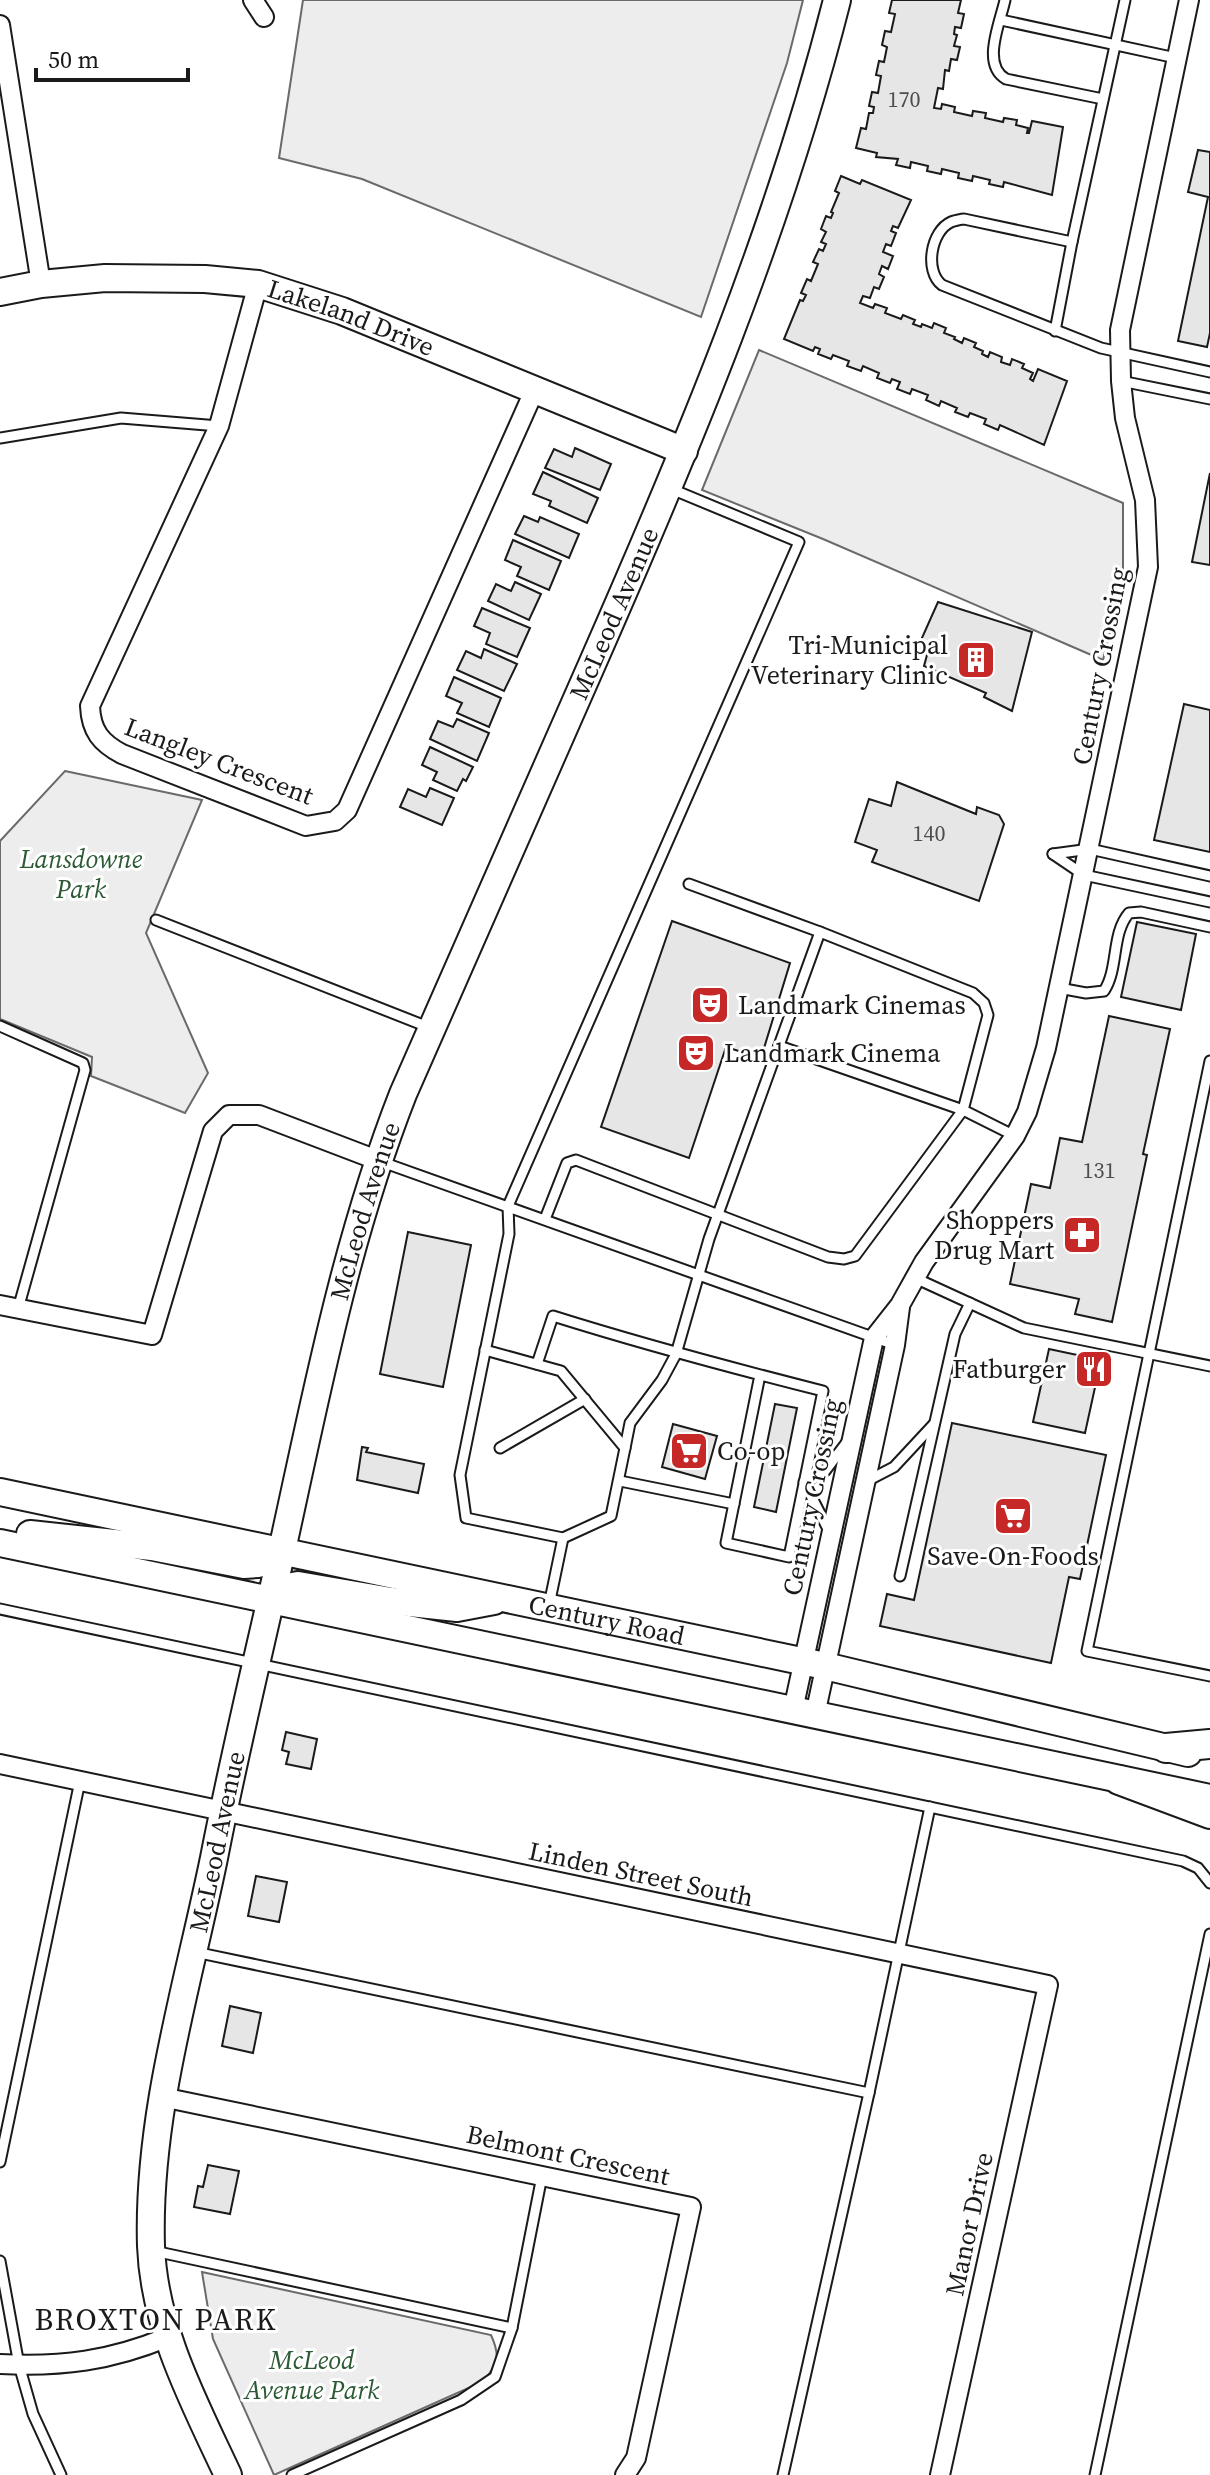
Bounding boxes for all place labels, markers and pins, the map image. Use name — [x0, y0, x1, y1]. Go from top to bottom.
place label: Tri-Municipal Veterinary Clinic — [751, 627, 948, 693]
building icon: Tri-Municipal Veterinary Clinic — [955, 639, 997, 681]
theatre icon: Landmark Cinemas — [689, 984, 731, 1026]
place label: Landmark Cinemas — [738, 987, 966, 1023]
theatre icon: Landmark Cinema — [675, 1032, 717, 1074]
place label: Landmark Cinema — [724, 1035, 941, 1071]
place label: Shoppers Drug Mart — [934, 1202, 1055, 1268]
pharmacy icon: Shoppers Drug Mart — [1061, 1214, 1103, 1256]
restaurant icon: Fatburger — [1073, 1348, 1115, 1390]
place label: Fatburger — [952, 1351, 1066, 1387]
supermarket icon: Co-op — [668, 1430, 710, 1472]
place label: Co-op — [717, 1433, 785, 1469]
supermarket icon: Save-On-Foods — [992, 1495, 1034, 1537]
place label: Save-On-Foods — [927, 1538, 1099, 1574]

